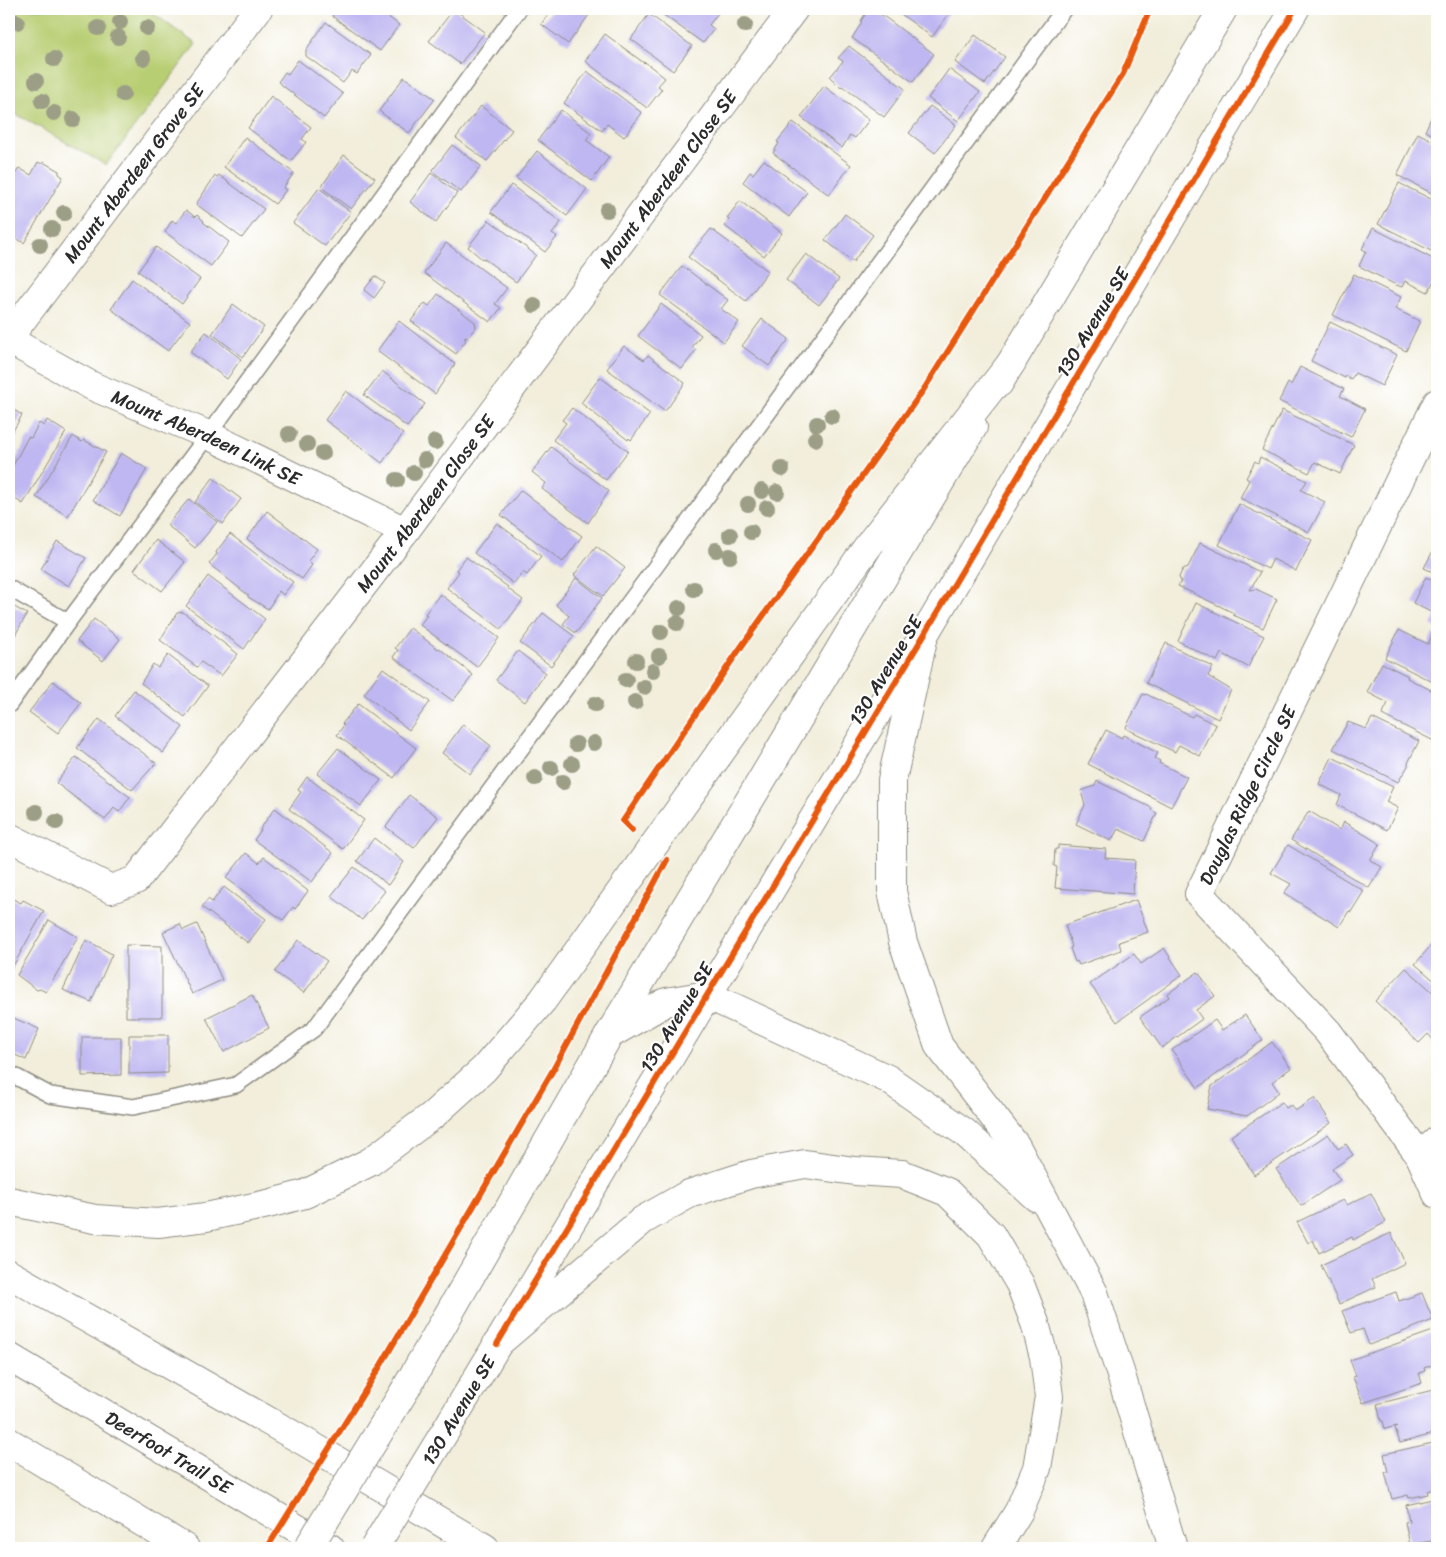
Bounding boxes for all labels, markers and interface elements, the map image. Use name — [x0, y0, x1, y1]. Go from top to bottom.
street label: Mount Aberdeen Grove SE — [55, 75, 214, 270]
street label: Mount Aberdeen Close SE — [590, 81, 747, 276]
street label: 130 Avenue SE — [1046, 260, 1139, 384]
street label: Mount Aberdeen Link SE — [106, 380, 308, 495]
street label: Mount Aberdeen Close SE — [347, 406, 505, 600]
street label: 130 Avenue SE — [839, 608, 932, 732]
street label: Douglas Ridge Circle SE — [1190, 698, 1306, 891]
street label: 130 Avenue SE — [630, 955, 723, 1079]
street label: 130 Avenue SE — [412, 1348, 505, 1472]
street label: Deerfoot Trail SE — [99, 1402, 240, 1504]

